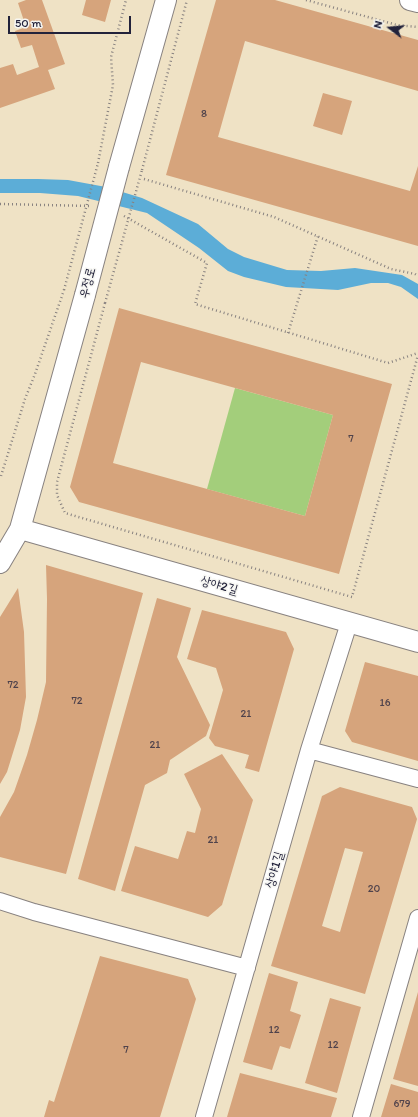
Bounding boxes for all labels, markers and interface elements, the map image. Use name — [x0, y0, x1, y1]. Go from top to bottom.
scale bar — [10, 8, 133, 34]
north arrow — [370, 8, 410, 48]
text: 50 m — [15, 16, 41, 30]
text: N — [371, 19, 385, 30]
house number: 8 — [201, 107, 207, 121]
street label: 우정로 — [76, 266, 100, 300]
house number: 7 — [348, 432, 354, 446]
street label: 상야2길 — [198, 573, 240, 599]
house number: 72 — [7, 678, 19, 692]
house number: 72 — [71, 694, 83, 708]
house number: 16 — [380, 696, 390, 710]
house number: 21 — [241, 707, 251, 721]
house number: 21 — [150, 738, 160, 752]
house number: 21 — [208, 833, 218, 847]
street label: 상야1길 — [262, 850, 288, 890]
house number: 20 — [368, 882, 380, 896]
house number: 12 — [269, 1023, 279, 1037]
house number: 12 — [328, 1038, 338, 1052]
house number: 7 — [123, 1043, 129, 1057]
house number: 679 — [393, 1097, 411, 1111]

